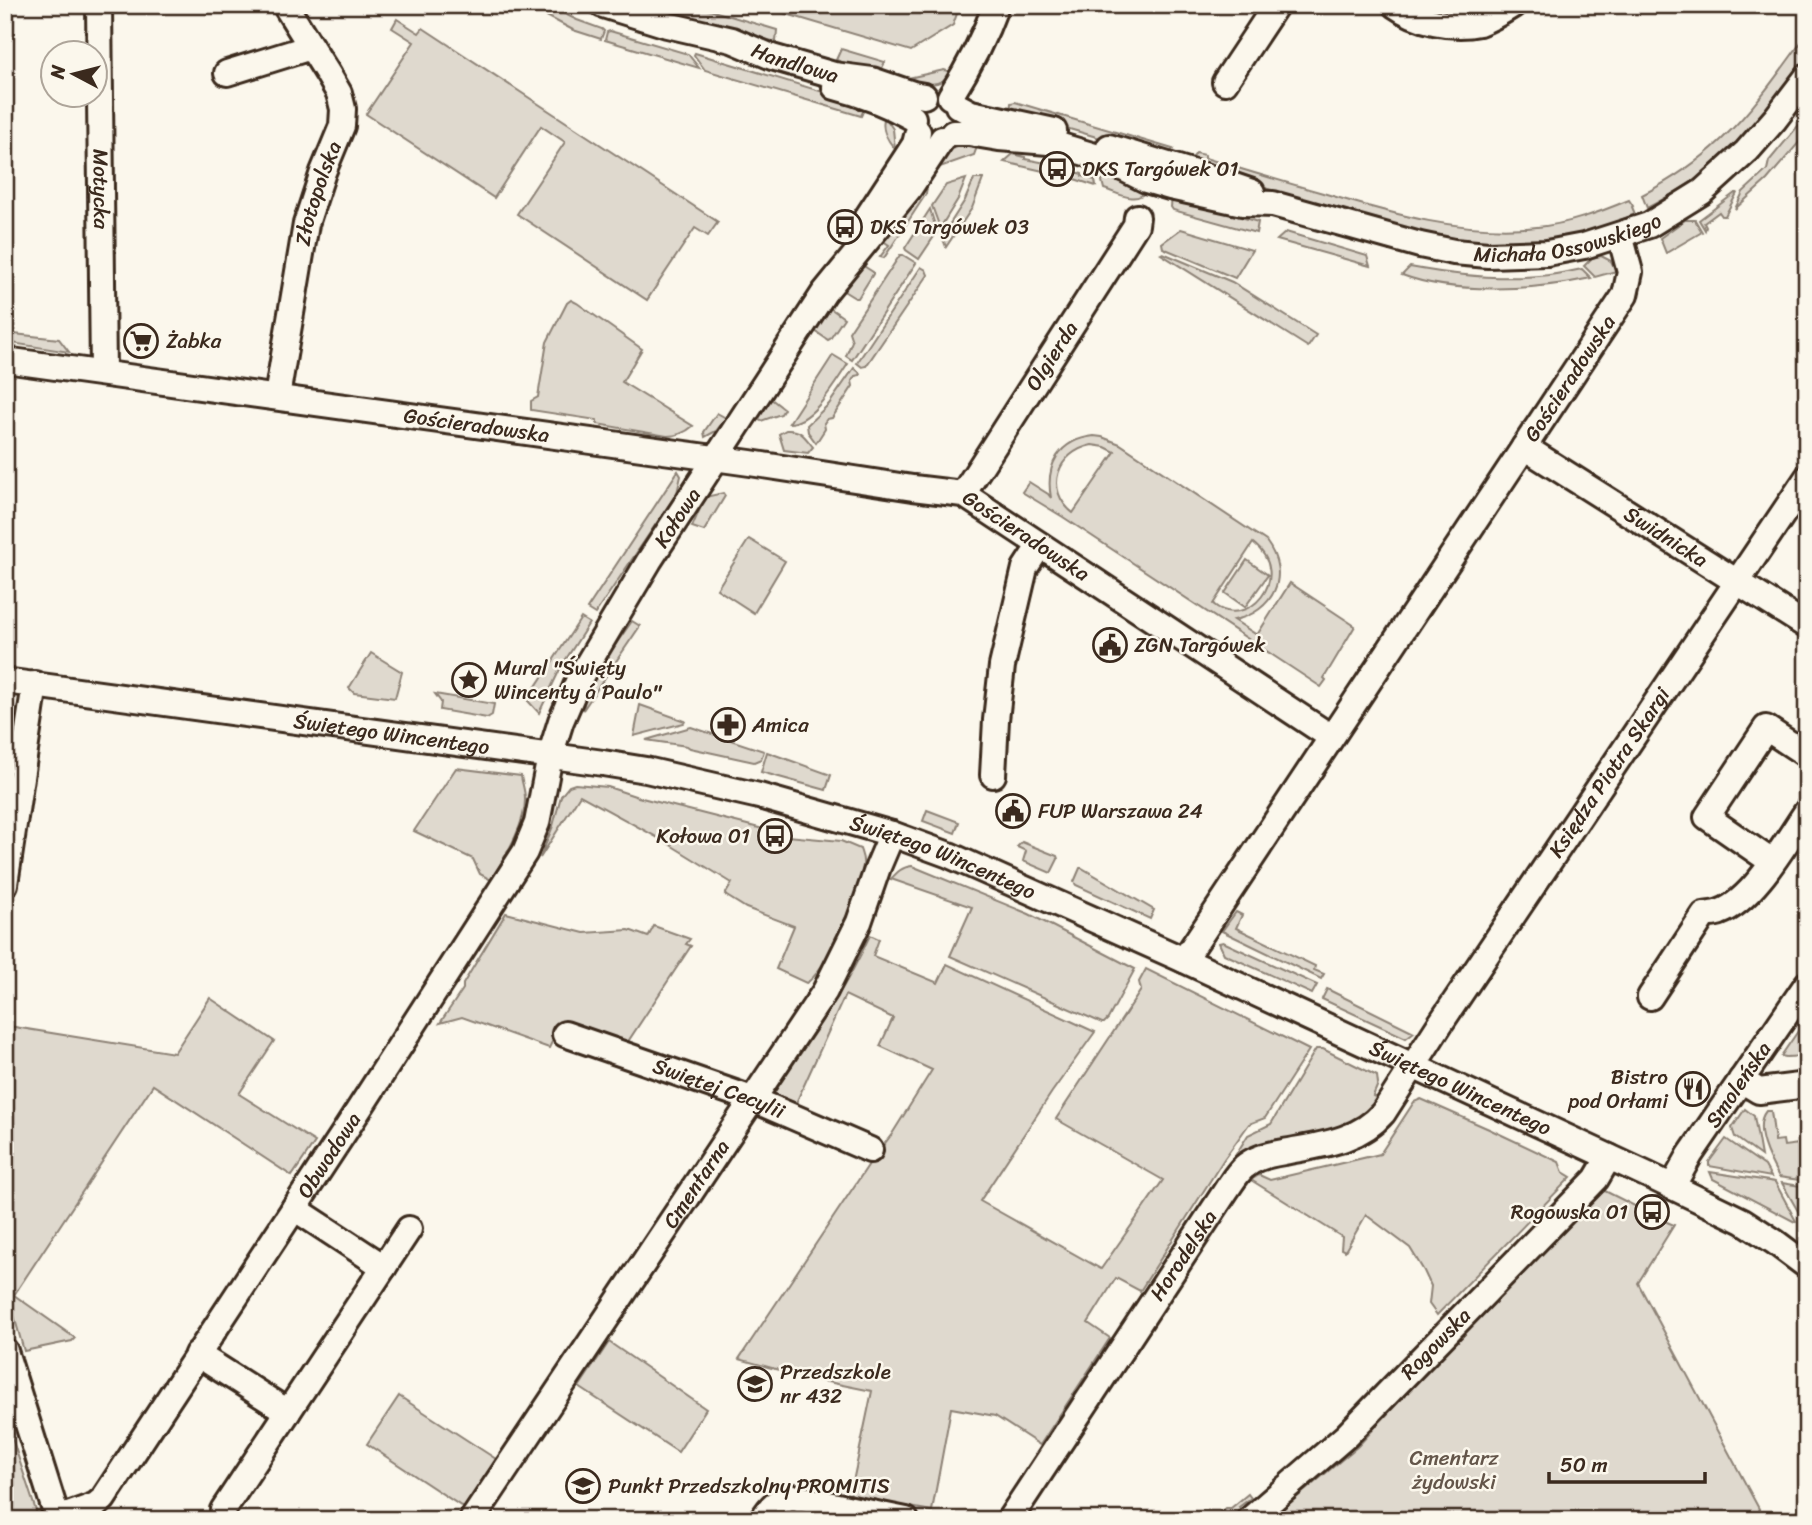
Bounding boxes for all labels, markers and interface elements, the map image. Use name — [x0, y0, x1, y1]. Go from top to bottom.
street label: Handlowa — [745, 31, 844, 94]
north arrow — [38, 38, 108, 108]
text: N — [40, 63, 75, 82]
street label: Złotopolska — [284, 135, 353, 249]
street label: Motycka — [82, 149, 120, 230]
bus stop icon: DKS Targówek 01 — [1038, 150, 1076, 188]
place label: DKS Targówek 01 — [1082, 150, 1238, 188]
street label: Michała Ossowskiego — [1472, 202, 1670, 274]
bus stop icon: DKS Targówek 03 — [826, 208, 864, 246]
place label: DKS Targówek 03 — [870, 208, 1029, 246]
street label: Gościeradowska — [1513, 306, 1626, 450]
street label: Olgierda — [1015, 313, 1089, 399]
supermarket icon: Żabka — [122, 322, 160, 360]
place label: Żabka — [166, 322, 222, 360]
street label: Gościeradowska — [401, 396, 552, 454]
street label: Kołowa — [643, 479, 711, 556]
street label: Gościeradowska — [954, 479, 1098, 592]
street label: Świdnicka — [1616, 496, 1716, 578]
public building icon: ZGN Targówek — [1091, 626, 1129, 664]
place label: ZGN Targówek — [1134, 626, 1266, 664]
place label: Mural "Święty Wincenty á Paulo" — [494, 649, 662, 711]
place icon: Mural "Święty Wincenty á Paulo" — [450, 661, 488, 699]
street label: Księdza Piotra Skargi — [1538, 678, 1681, 866]
street label: Świętego Wincentego — [291, 702, 492, 766]
pharmacy icon: Amica — [709, 706, 747, 744]
place label: Amica — [751, 706, 809, 744]
public building icon: FUP Warszawa 24 — [994, 792, 1032, 830]
place label: FUP Warszawa 24 — [1038, 792, 1203, 830]
street label: Świętego Wincentego — [845, 804, 1042, 911]
place label: Kołowa 01 — [656, 817, 750, 855]
bus stop icon: Kołowa 01 — [756, 817, 794, 855]
street label: Świętego Wincentego — [1363, 1029, 1558, 1147]
street label: Smoleńska — [1695, 1033, 1782, 1136]
street label: Świętej Cecylii — [647, 1047, 792, 1130]
place label: Bistro pod Orłami — [1567, 1058, 1669, 1120]
restaurant icon: Bistro pod Orłami — [1674, 1070, 1712, 1108]
street label: Obwodowa — [286, 1104, 372, 1206]
street label: Cmentarna — [652, 1131, 740, 1236]
place label: Rogowska 01 — [1511, 1193, 1628, 1231]
bus stop icon: Rogowska 01 — [1633, 1193, 1671, 1231]
street label: Horodelska — [1139, 1201, 1228, 1309]
street label: Rogowska — [1391, 1298, 1481, 1389]
place label: Przedszkole nr 432 — [780, 1353, 891, 1415]
school or university icon: Przedszkole nr 432 — [736, 1365, 774, 1403]
park label: Cmentarz żydowski — [1410, 1439, 1499, 1501]
scale bar — [1549, 1441, 1705, 1485]
text: 50 m — [1560, 1446, 1608, 1484]
school or university icon: Punkt Przedszkolny PROMITIS — [564, 1467, 602, 1505]
place label: Punkt Przedszkolny PROMITIS — [608, 1467, 890, 1505]

